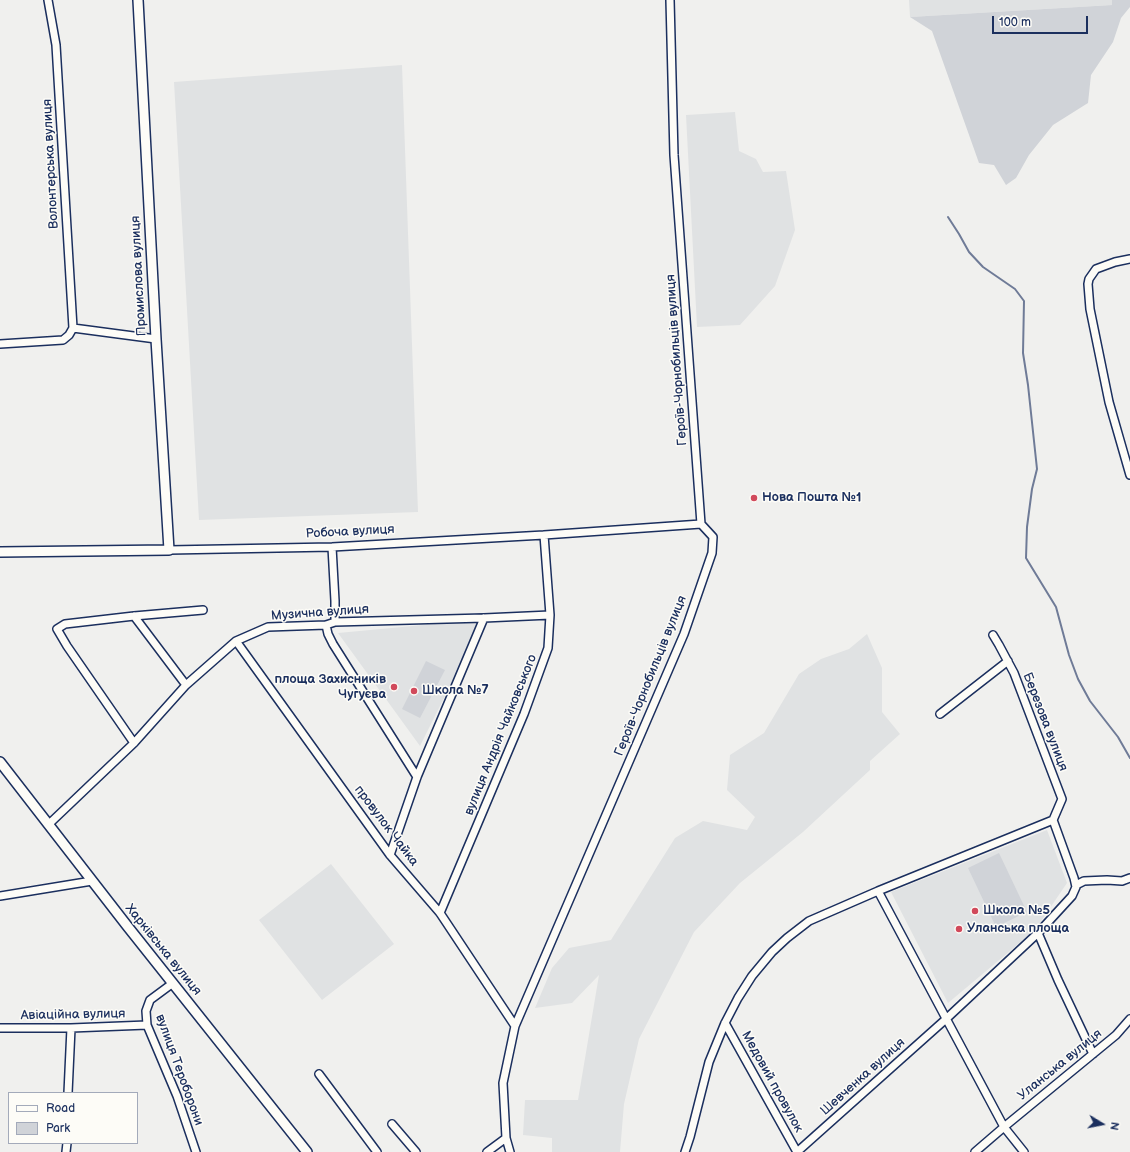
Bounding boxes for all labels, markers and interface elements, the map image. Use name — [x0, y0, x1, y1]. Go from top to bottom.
scale bar — [994, 8, 1090, 34]
text: 100 m — [999, 15, 1031, 30]
street label: Волонтерська вулиця — [40, 99, 62, 229]
street label: Промислова вулиця — [128, 215, 150, 337]
street label: Героїв-Чорнобильців вулиця — [663, 274, 691, 446]
place label: Нова Пошта №1 — [762, 490, 861, 506]
marker: Нова Пошта №1 — [749, 493, 759, 503]
street label: Робоча вулиця — [305, 522, 395, 542]
street label: Героїв-Чорнобильців вулиця — [612, 593, 690, 759]
street label: Музична вулиця — [271, 602, 369, 624]
street label: вулиця Андрія Чайковського — [462, 652, 540, 818]
street label: Березова вулиця — [1019, 671, 1071, 773]
place label: площа Захисників Чугуєва — [275, 672, 386, 703]
marker: площа Захисників Чугуєва — [389, 682, 399, 692]
place label: Школа №7 — [422, 683, 489, 699]
marker: Школа №7 — [409, 686, 419, 696]
street label: провулок Чайка — [351, 783, 421, 869]
street label: Харківська вулиця — [121, 901, 205, 999]
place label: Школа №5 — [983, 903, 1050, 919]
marker: Школа №5 — [970, 906, 980, 916]
place label: Уланська площа — [967, 921, 1069, 937]
marker: Уланська площа — [954, 924, 964, 934]
street label: Авіаційна вулиця — [21, 1006, 125, 1024]
street label: вулиця Тероборони — [152, 1012, 206, 1128]
street label: Уланська вулиця — [1015, 1026, 1105, 1104]
street label: Медовий провулок — [738, 1029, 806, 1135]
street label: Шевченка вулиця — [818, 1035, 908, 1119]
legend — [8, 1092, 138, 1144]
text: Road — [46, 1101, 75, 1116]
north arrow — [1082, 1104, 1122, 1144]
text: Park — [46, 1121, 70, 1136]
text: N — [1107, 1121, 1121, 1131]

